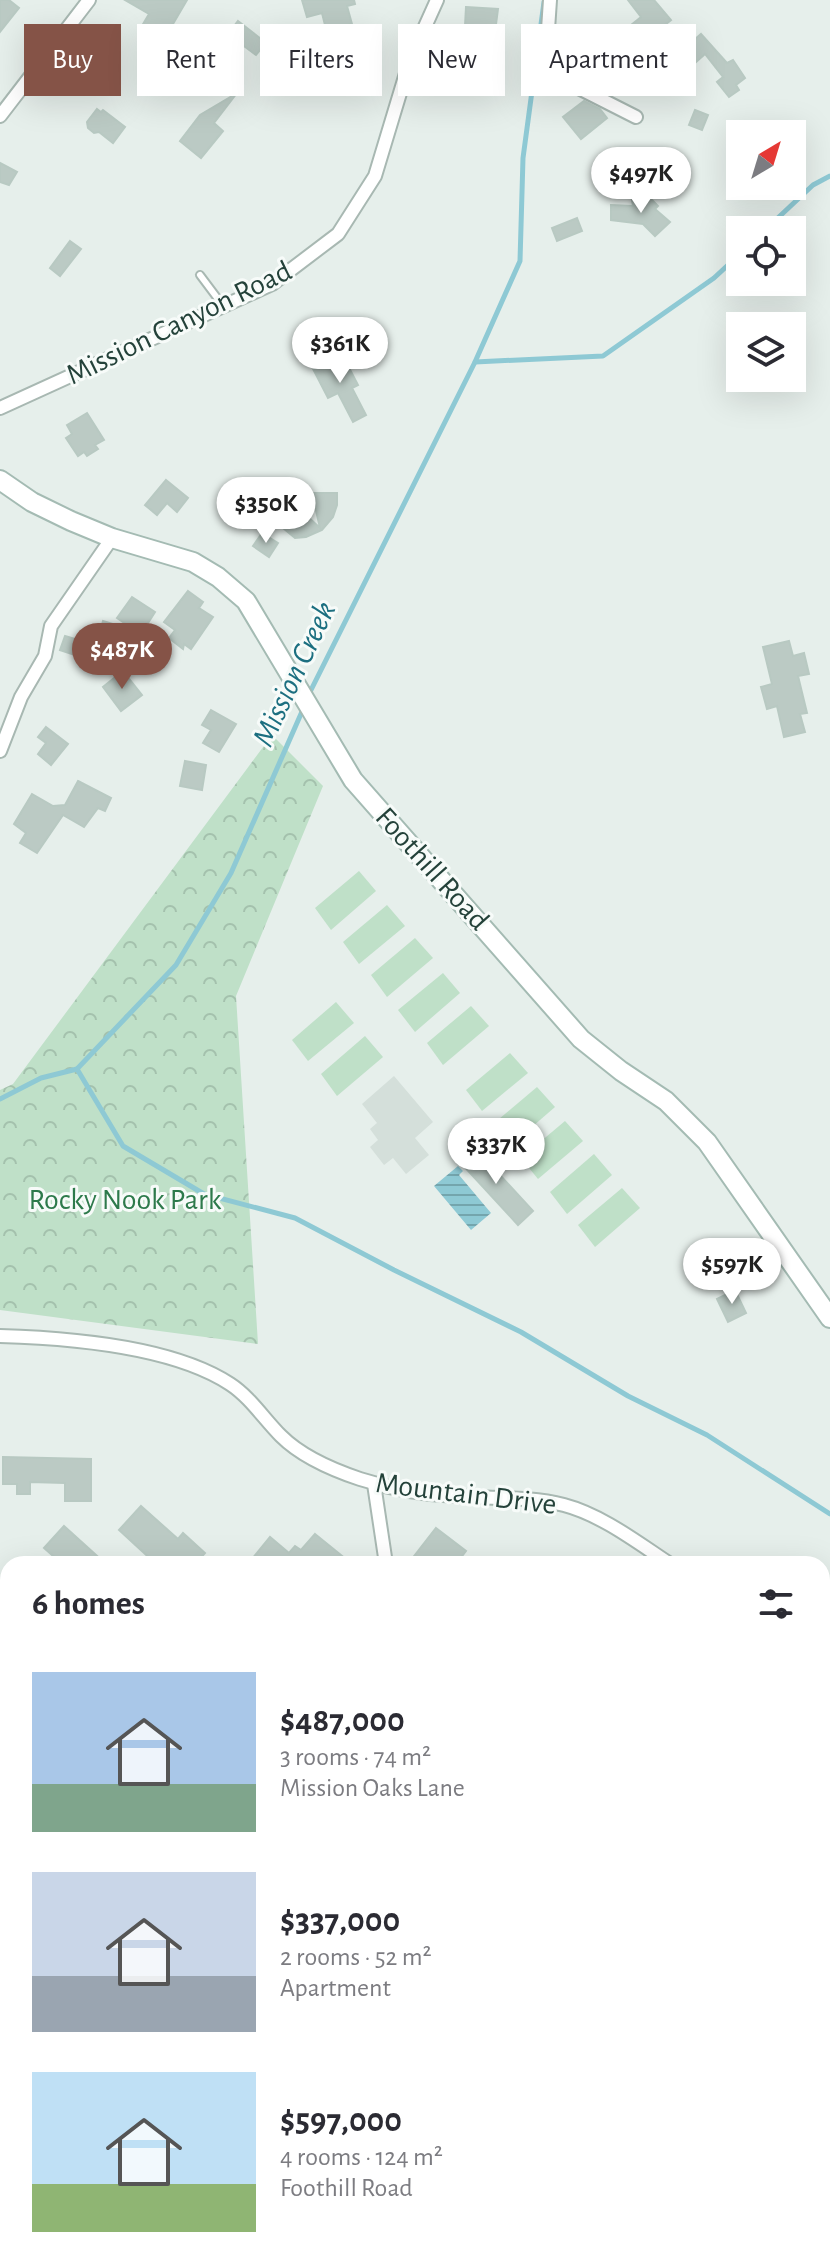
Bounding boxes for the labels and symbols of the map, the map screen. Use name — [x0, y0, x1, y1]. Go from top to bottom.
north arrow — [726, 120, 806, 200]
pin: $497K — [585, 147, 697, 215]
street label: Mission Canyon Road — [62, 256, 296, 390]
pin: $361K — [284, 317, 396, 385]
pin: $350K — [210, 477, 322, 545]
water label: Mission Creek — [247, 597, 341, 751]
pin: $487K — [66, 623, 178, 691]
street label: Foothill Road — [370, 802, 494, 936]
pin: $337K — [440, 1118, 552, 1186]
park label: Rocky Nook Park — [28, 1185, 222, 1215]
pin: $597K — [676, 1238, 788, 1306]
street label: Mountain Drive — [374, 1468, 558, 1520]

